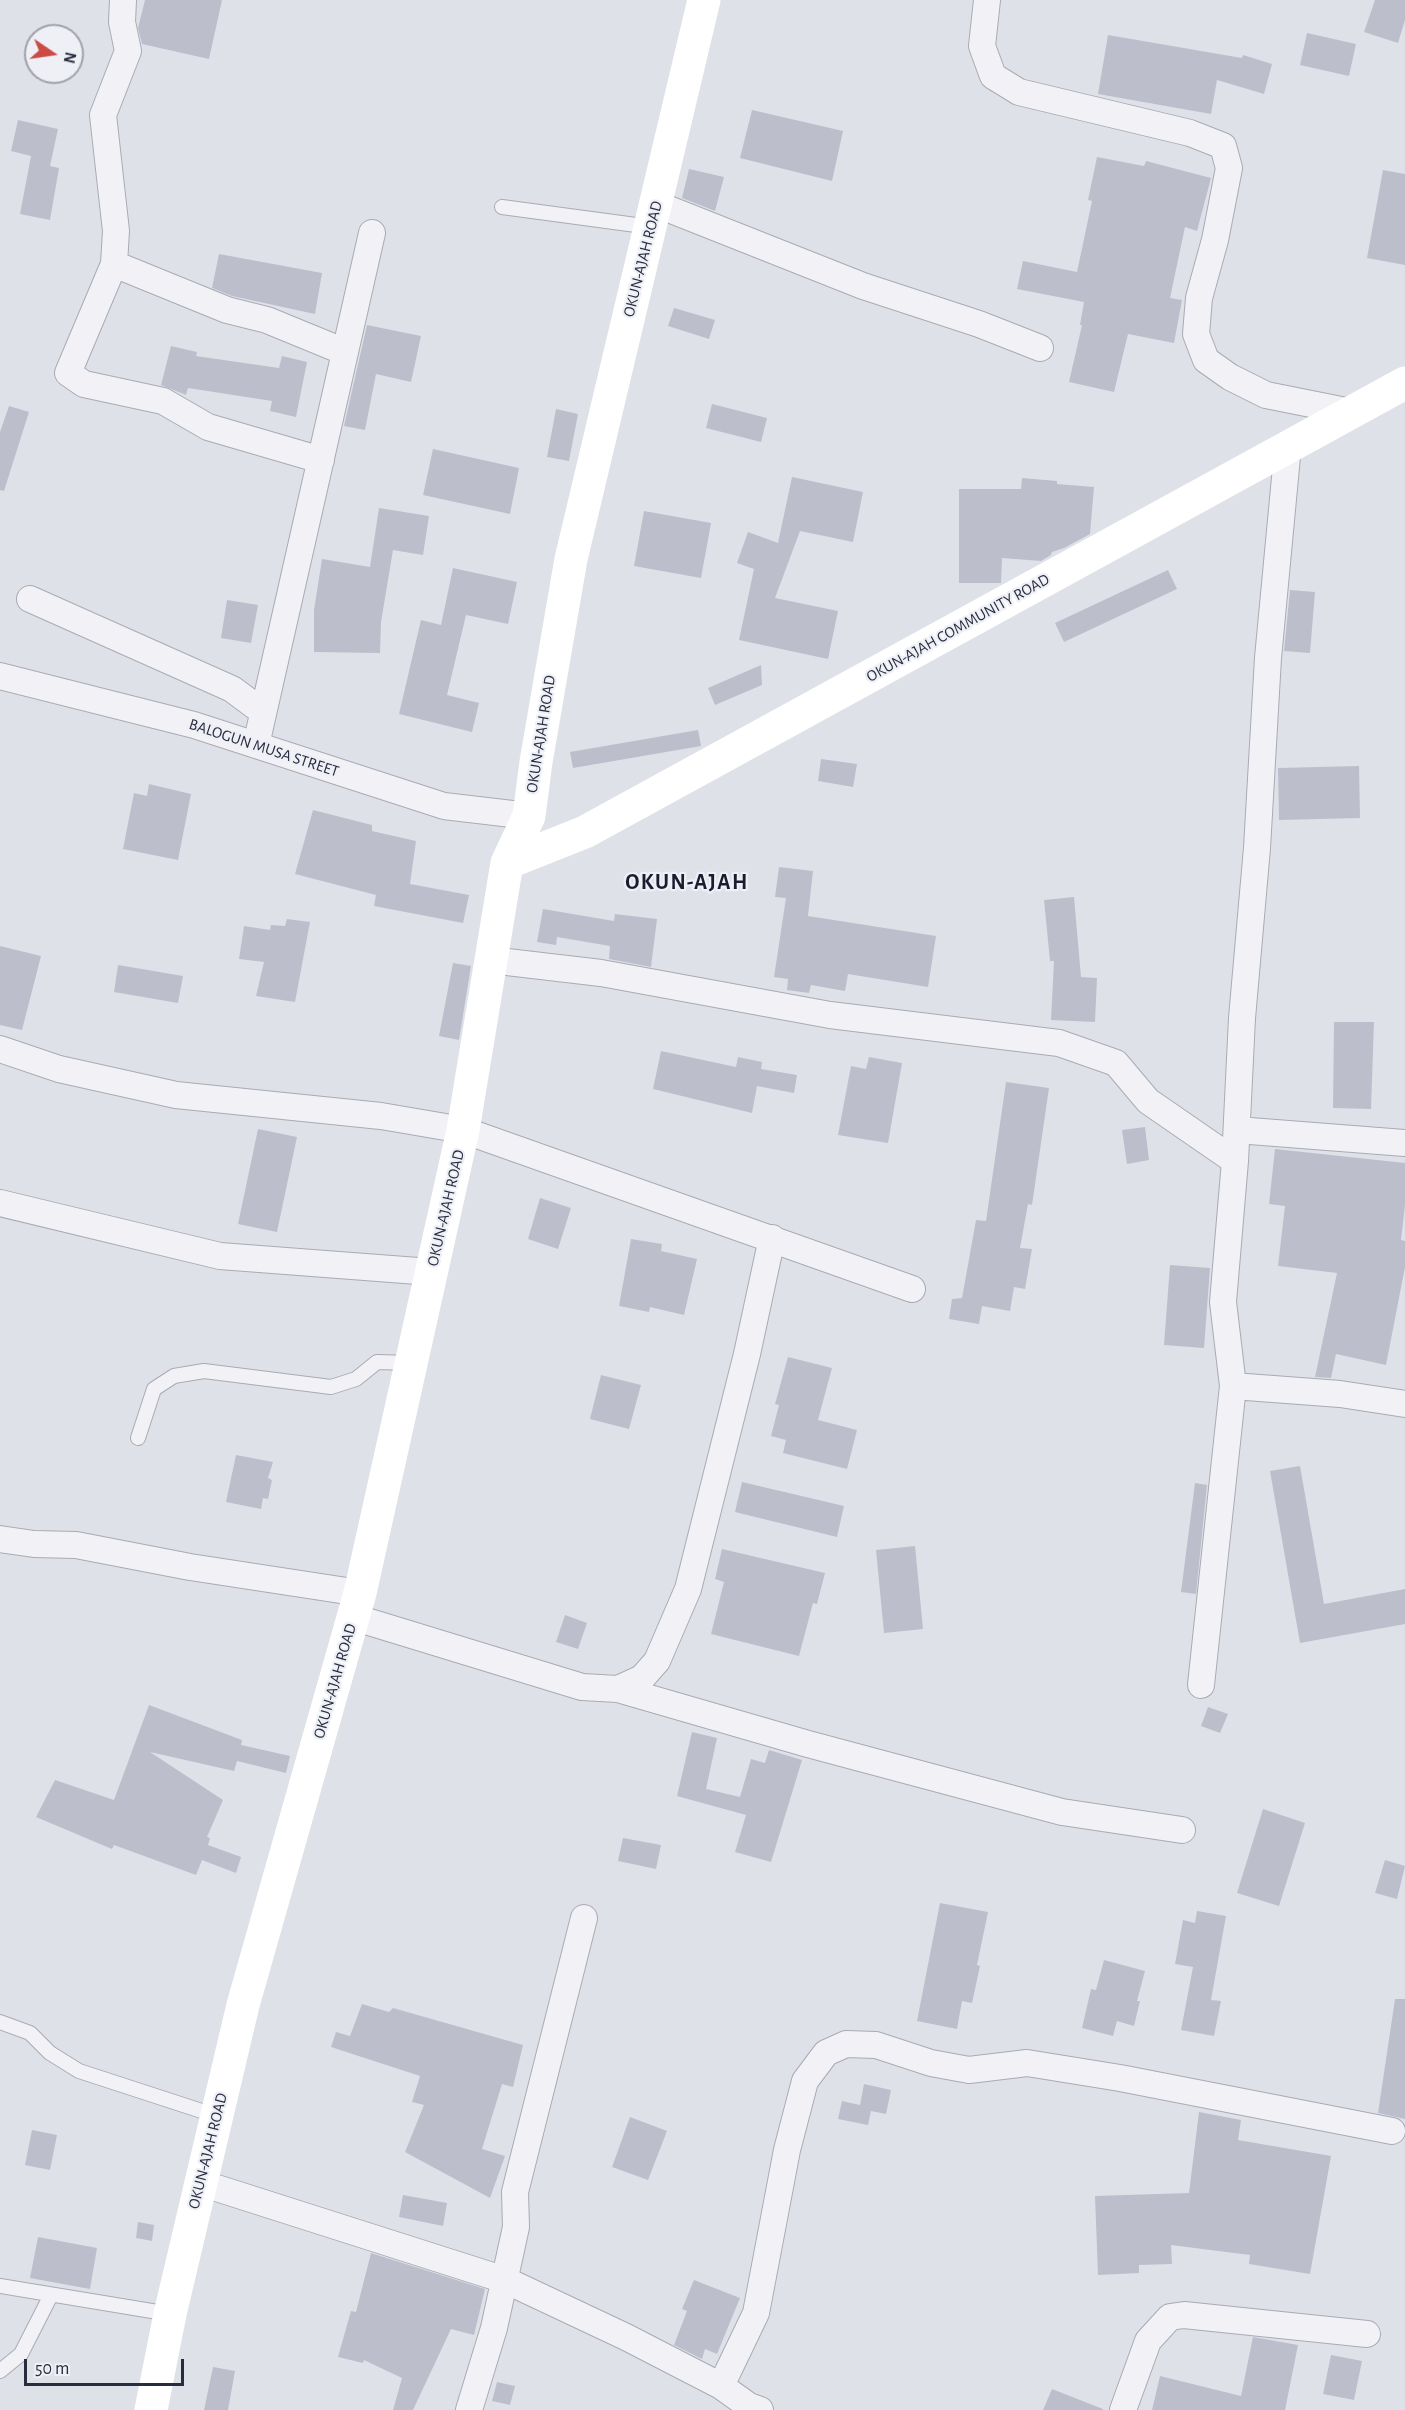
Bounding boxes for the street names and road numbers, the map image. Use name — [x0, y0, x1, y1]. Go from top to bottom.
street label: OKUN-AJAH ROAD — [619, 199, 667, 319]
street label: OKUN-AJAH COMMUNITY ROAD — [863, 570, 1053, 686]
street label: OKUN-AJAH ROAD — [522, 674, 560, 794]
street label: BALOGUN MUSA STREET — [187, 715, 341, 781]
street label: OKUN-AJAH ROAD — [423, 1148, 469, 1268]
street label: OKUN-AJAH ROAD — [309, 1621, 361, 1741]
street label: OKUN-AJAH ROAD — [184, 2091, 232, 2211]

